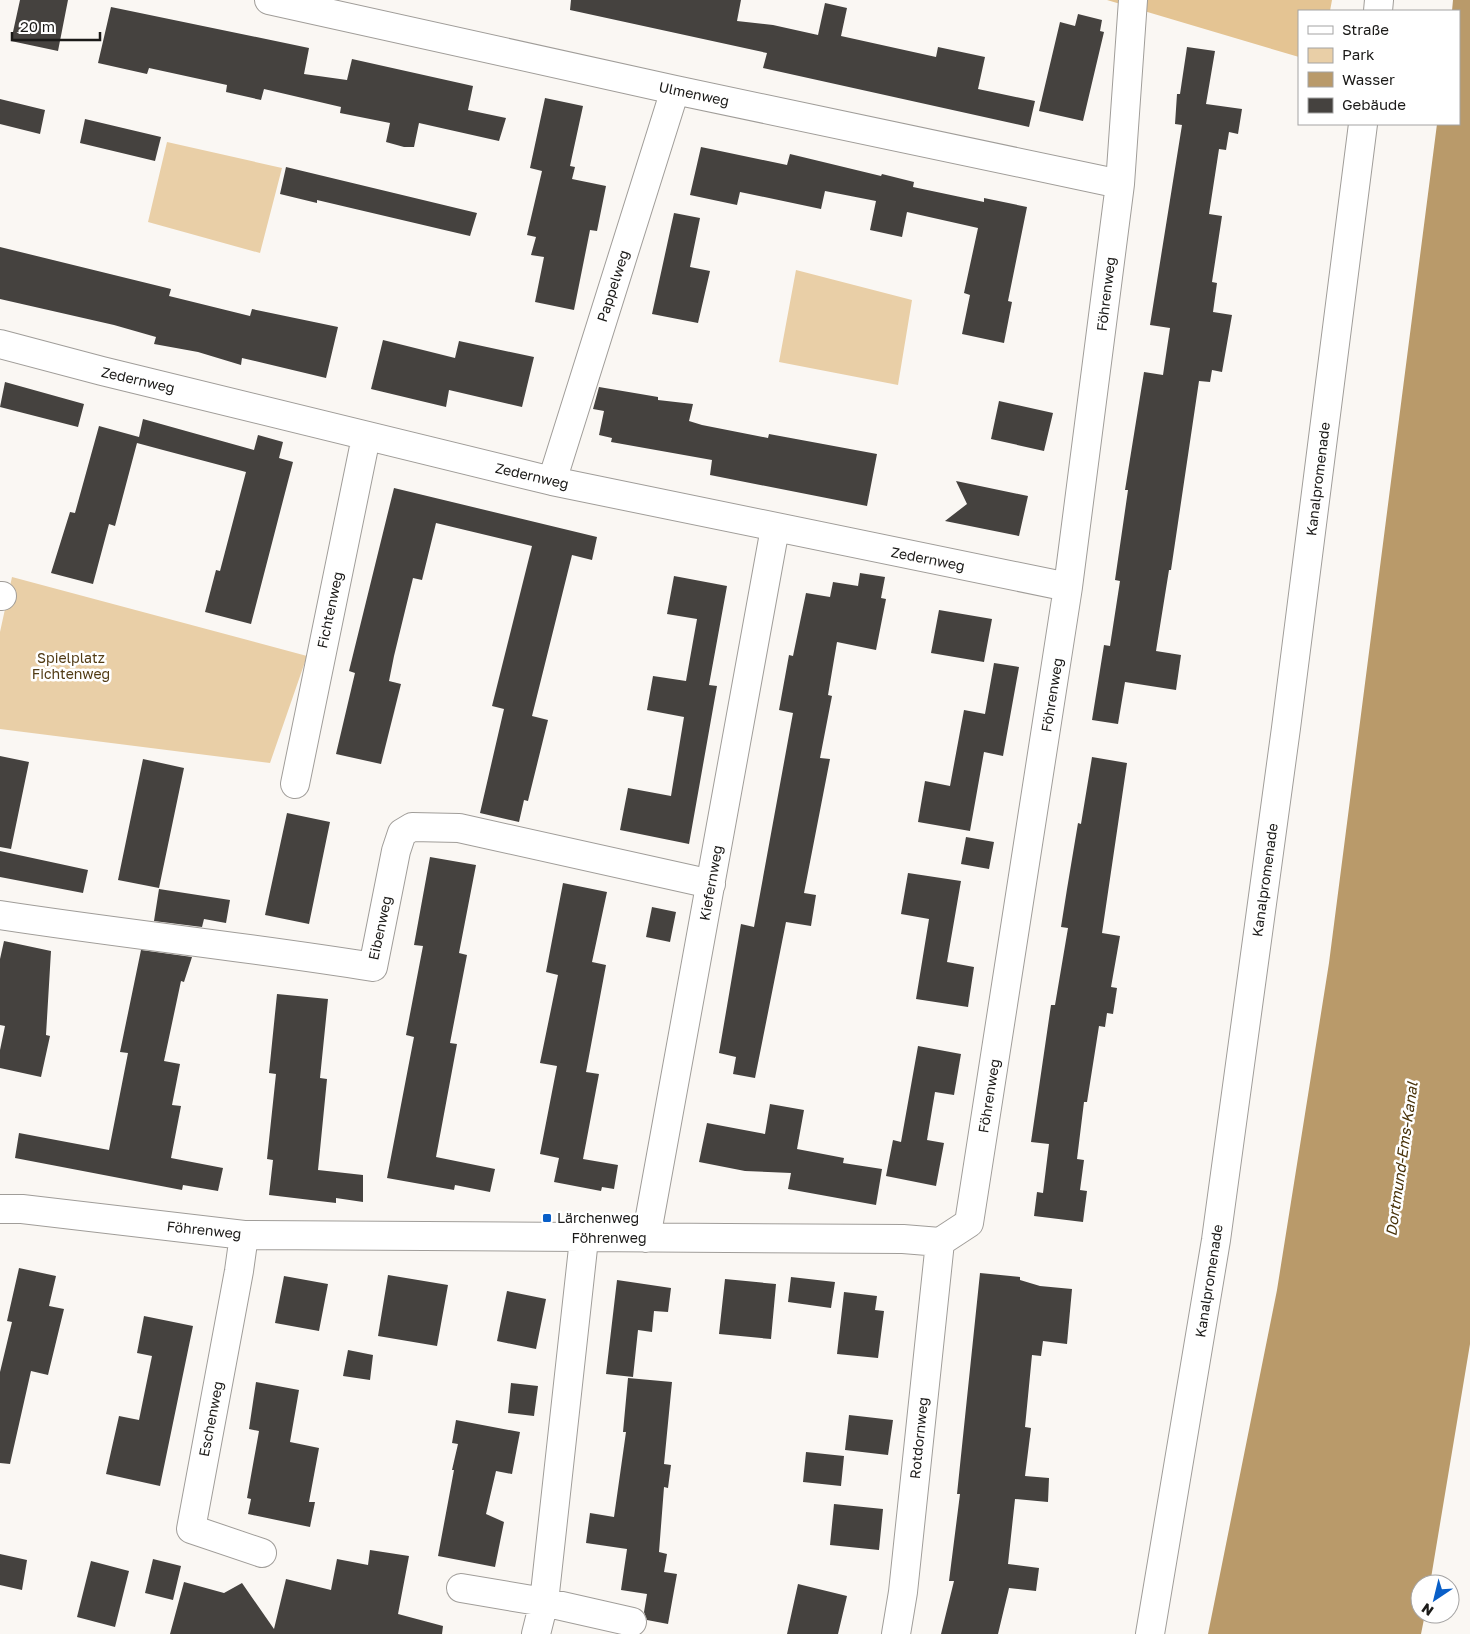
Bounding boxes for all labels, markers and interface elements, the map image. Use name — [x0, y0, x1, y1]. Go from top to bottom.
scale bar — [12, 10, 100, 42]
legend — [1298, 10, 1460, 125]
text: 20 m — [20, 17, 55, 35]
text: Straße — [1342, 20, 1389, 38]
text: Park — [1342, 45, 1375, 63]
text: Wasser — [1342, 70, 1395, 88]
street label: Ulmenweg — [657, 78, 731, 109]
text: Gebäude — [1342, 95, 1406, 113]
street label: Pappelweg — [593, 248, 632, 324]
street label: Föhrenweg — [1092, 256, 1119, 332]
street label: Zedernweg — [100, 363, 176, 396]
street label: Kanalpromenade — [1302, 421, 1333, 537]
street label: Zedernweg — [494, 459, 570, 492]
street label: Zedernweg — [890, 543, 966, 574]
street label: Fichtenweg — [313, 570, 346, 650]
park label: Spielplatz Fichtenweg — [32, 649, 110, 682]
street label: Föhrenweg — [1037, 657, 1066, 733]
street label: Kanalpromenade — [1248, 822, 1281, 938]
street label: Kiefernweg — [696, 844, 726, 922]
street label: Eibenweg — [364, 894, 395, 962]
street label: Föhrenweg — [974, 1058, 1003, 1134]
water label: Dortmund-Ems-Kanal — [1381, 1079, 1421, 1237]
place label: Lärchenweg — [557, 1209, 639, 1226]
marker: Lärchenweg — [541, 1212, 553, 1224]
street label: Föhrenweg — [166, 1217, 242, 1242]
street label: Kanalpromenade — [1191, 1223, 1226, 1339]
street label: Föhrenweg — [571, 1229, 647, 1246]
street label: Eschenweg — [195, 1380, 226, 1458]
street label: Rotdornweg — [906, 1396, 931, 1480]
north arrow — [1410, 1574, 1460, 1624]
text: N — [1418, 1600, 1436, 1620]

